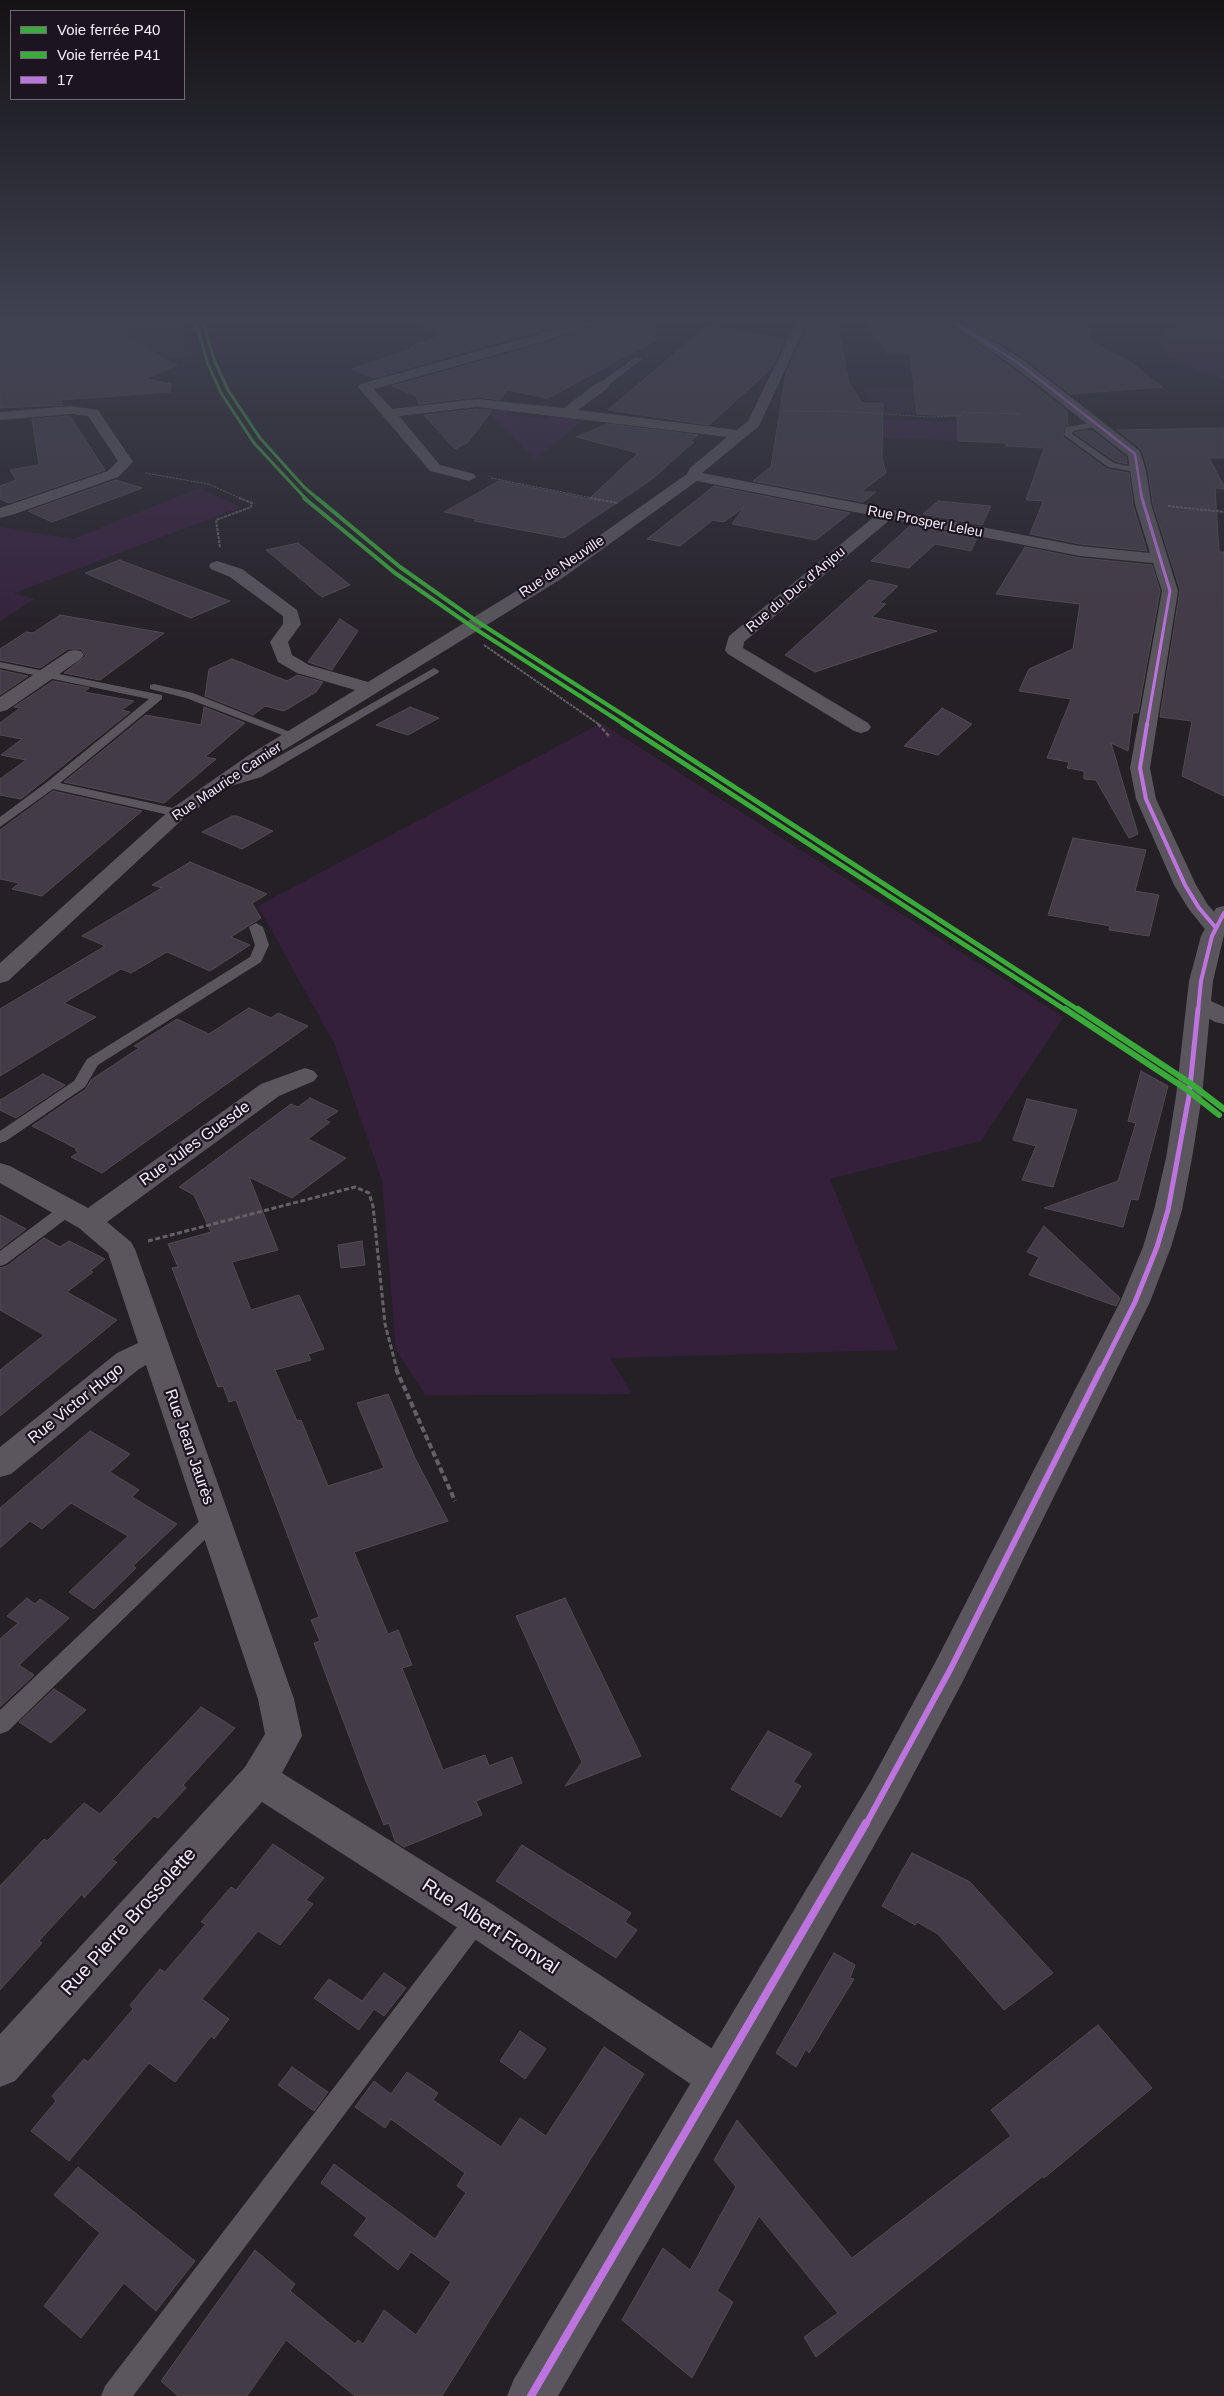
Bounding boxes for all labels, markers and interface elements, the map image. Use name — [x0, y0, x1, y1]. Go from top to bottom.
legend — [10, 10, 185, 100]
text: Voie ferrée P40 — [57, 21, 160, 38]
text: Voie ferrée P41 — [57, 46, 160, 63]
text: 17 — [57, 71, 74, 88]
street label: Rue Prosper Leleu — [866, 503, 984, 541]
street label: Rue de Neuville — [516, 532, 608, 602]
street label: Rue du Duc d'Anjou — [743, 544, 849, 636]
street label: Rue Maurice Camier — [169, 739, 285, 825]
street label: Rue Jules Guesde — [136, 1098, 254, 1190]
street label: Rue Victor Hugo — [24, 1360, 128, 1448]
street label: Rue Jean Jaurès — [160, 1387, 218, 1507]
street label: Rue Pierre Brossolette — [57, 1843, 201, 2001]
street label: Rue Albert Fronval — [417, 1874, 563, 1980]

